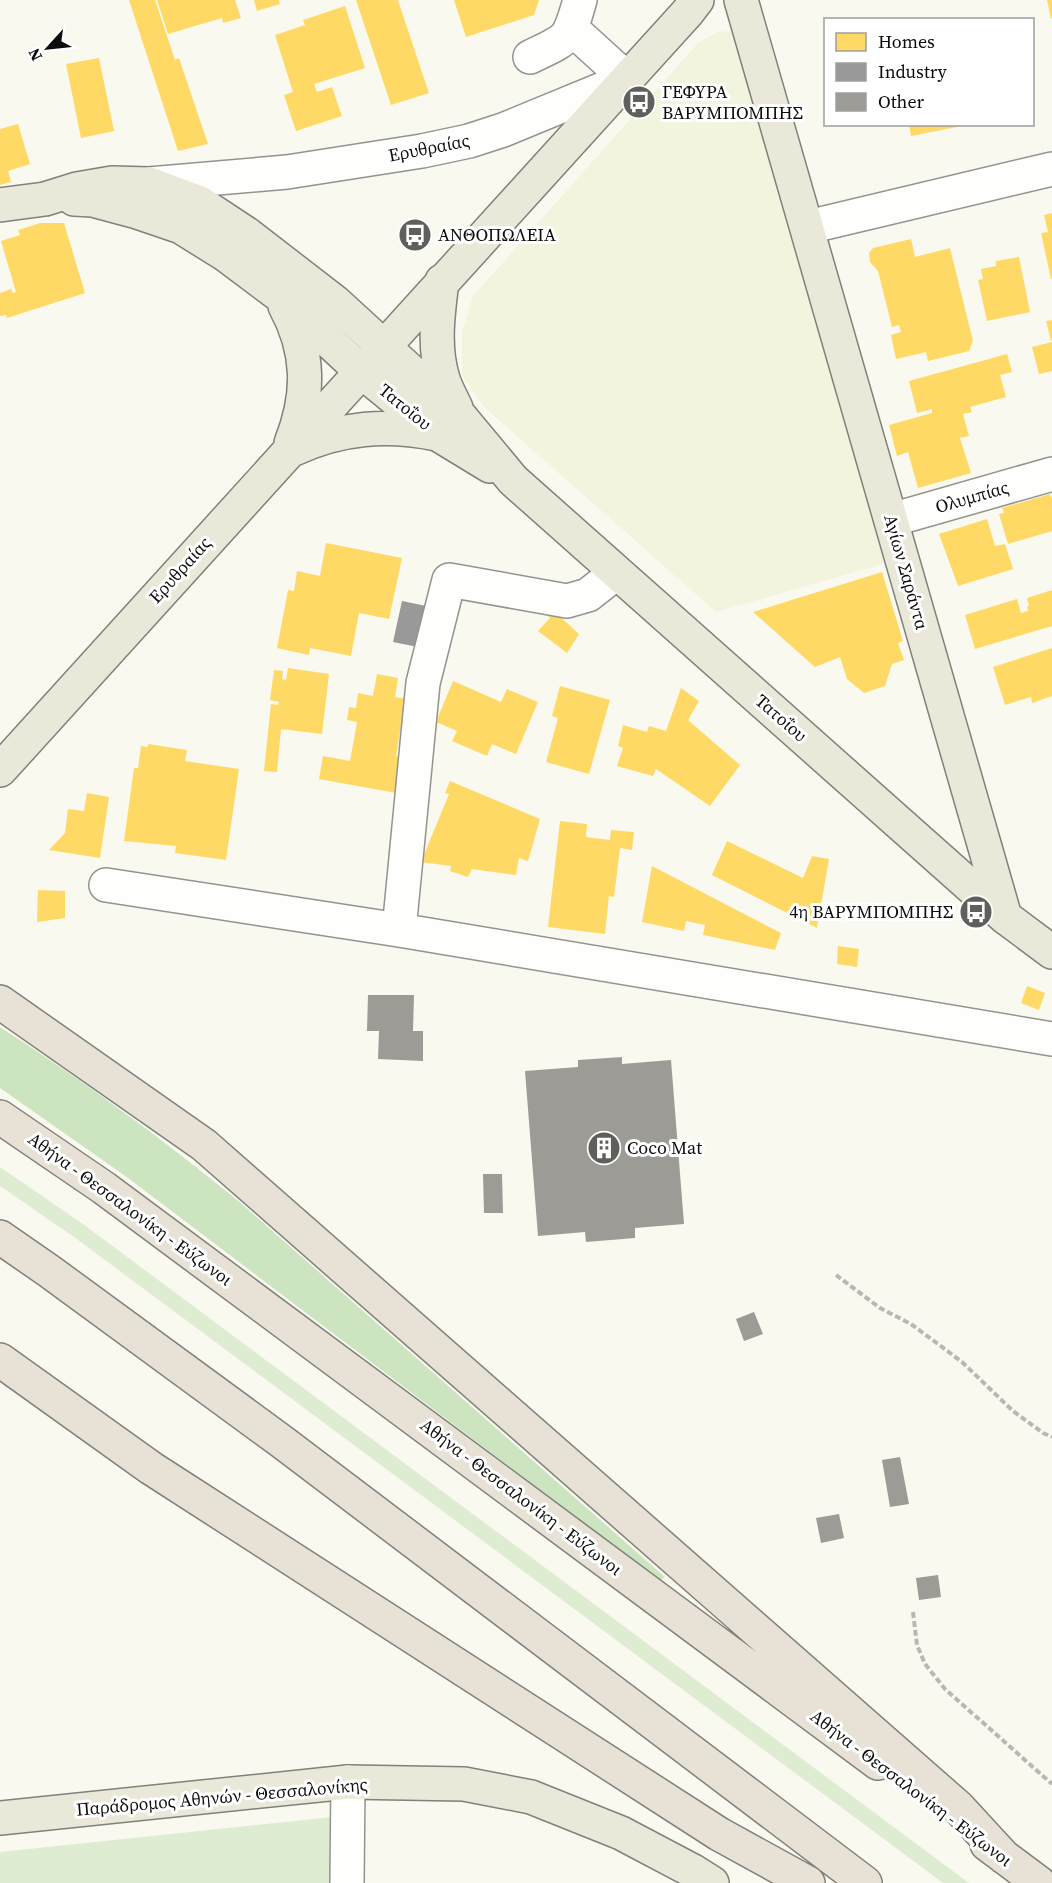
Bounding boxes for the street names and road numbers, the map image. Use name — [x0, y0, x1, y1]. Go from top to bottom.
street label: Ερυθραίας — [386, 127, 472, 168]
street label: Τατοΐου — [374, 378, 437, 436]
street label: Ολυμπίας — [932, 474, 1011, 519]
street label: Αγίων Σαράντα — [878, 511, 935, 632]
street label: Ερυθραίας — [143, 531, 216, 609]
street label: Τατοΐου — [750, 688, 813, 747]
street label: Αθήνα - Θεσσαλονίκη - Εύζωνοι — [23, 1126, 237, 1291]
street label: Αθήνα - Θεσσαλονίκη - Εύζωνοι — [415, 1412, 627, 1581]
street label: Αθήνα - Θεσσαλονίκη - Εύζωνοι — [805, 1703, 1017, 1872]
street label: Παράδρομος Αθηνών - Θεσσαλονίκης — [75, 1771, 369, 1822]

